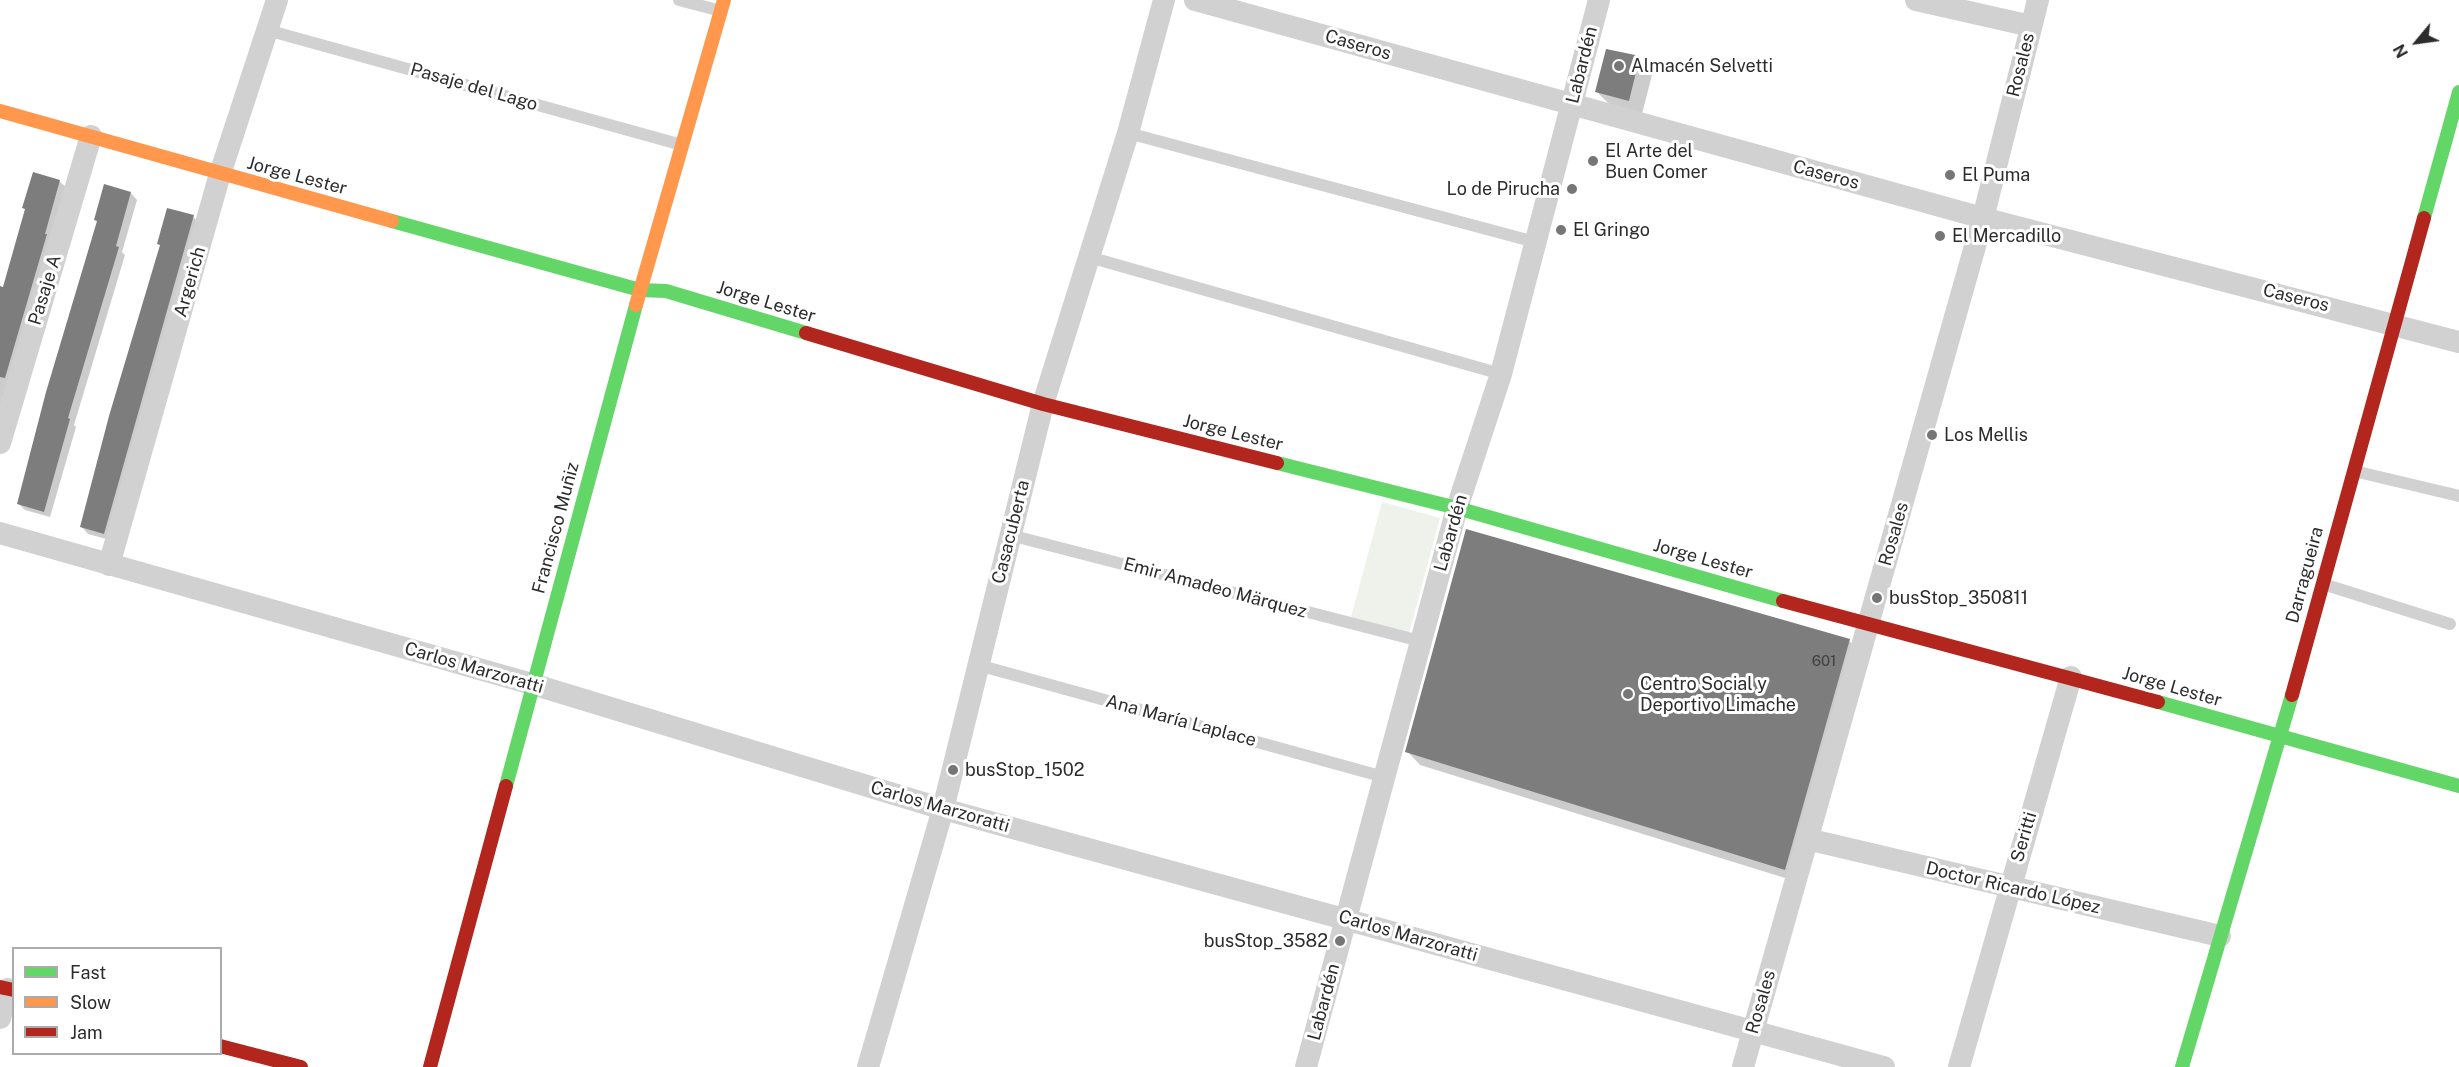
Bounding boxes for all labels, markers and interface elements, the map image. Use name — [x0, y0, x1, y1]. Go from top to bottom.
north arrow — [2387, 12, 2447, 72]
street label: Labardén — [1562, 24, 1602, 106]
street label: Caseros — [1323, 25, 1393, 65]
street label: Rosales — [2003, 31, 2039, 99]
text: N — [2389, 41, 2412, 61]
place label: Almacén Selvetti — [1631, 55, 1773, 77]
street label: Pasaje del Lago — [408, 59, 540, 115]
marker: Almacén Selvetti — [1612, 59, 1626, 73]
place label: El Arte del Buen Comer — [1605, 140, 1708, 182]
street label: Jorge Lester — [245, 152, 349, 200]
marker: El Arte del Buen Comer — [1586, 154, 1600, 168]
street label: Caseros — [1791, 156, 1861, 194]
place label: El Puma — [1962, 164, 2030, 186]
marker: El Puma — [1943, 168, 1957, 182]
place label: Lo de Pirucha — [1447, 178, 1560, 200]
marker: Lo de Pirucha — [1565, 182, 1579, 196]
place label: El Gringo — [1573, 219, 1650, 241]
marker: El Gringo — [1554, 223, 1568, 237]
place label: El Mercadillo — [1952, 225, 2061, 247]
marker: El Mercadillo — [1933, 229, 1947, 243]
street label: Argerich — [170, 244, 210, 320]
street label: Pasaje A — [24, 252, 66, 328]
street label: Jorge Lester — [714, 277, 818, 327]
street label: Caseros — [2261, 279, 2331, 317]
street label: Jorge Lester — [1181, 410, 1285, 456]
place label: Los Mellis — [1944, 424, 2028, 446]
marker: Los Mellis — [1925, 428, 1939, 442]
street label: Francisco Muñiz — [528, 460, 584, 596]
street label: Casacuberta — [988, 478, 1034, 586]
street label: Labardén — [1430, 492, 1472, 574]
street label: Rosales — [1875, 500, 1913, 568]
street label: Darragueira — [2282, 524, 2328, 626]
street label: Jorge Lester — [1651, 534, 1755, 584]
street label: Emir Amadeo Märquez — [1121, 553, 1309, 623]
place label: busStop_350811 — [1889, 587, 2028, 609]
marker: busStop_350811 — [1870, 591, 1884, 605]
street label: Carlos Marzoratti — [402, 638, 546, 698]
house number: 601 — [1812, 652, 1836, 670]
street label: Jorge Lester — [2120, 662, 2224, 712]
place label: Centro Social y Deportivo Limache — [1640, 673, 1796, 716]
marker: Centro Social y Deportivo Limache — [1621, 687, 1635, 701]
street label: Ana María Laplace — [1103, 691, 1259, 751]
place label: busStop_1502 — [965, 759, 1085, 781]
marker: busStop_1502 — [946, 763, 960, 777]
street label: Carlos Marzoratti — [868, 777, 1012, 837]
street label: Seritti — [2007, 809, 2041, 865]
street label: Doctor Ricardo López — [1924, 857, 2102, 919]
street label: Carlos Marzoratti — [1336, 906, 1480, 966]
place label: busStop_3582 — [1204, 930, 1328, 952]
marker: busStop_3582 — [1333, 934, 1347, 948]
legend — [12, 947, 222, 1055]
street label: Labardén — [1303, 961, 1345, 1043]
text: Fast — [70, 962, 106, 983]
street label: Rosales — [1742, 968, 1780, 1036]
text: Slow — [70, 992, 111, 1013]
text: Jam — [70, 1022, 103, 1043]

